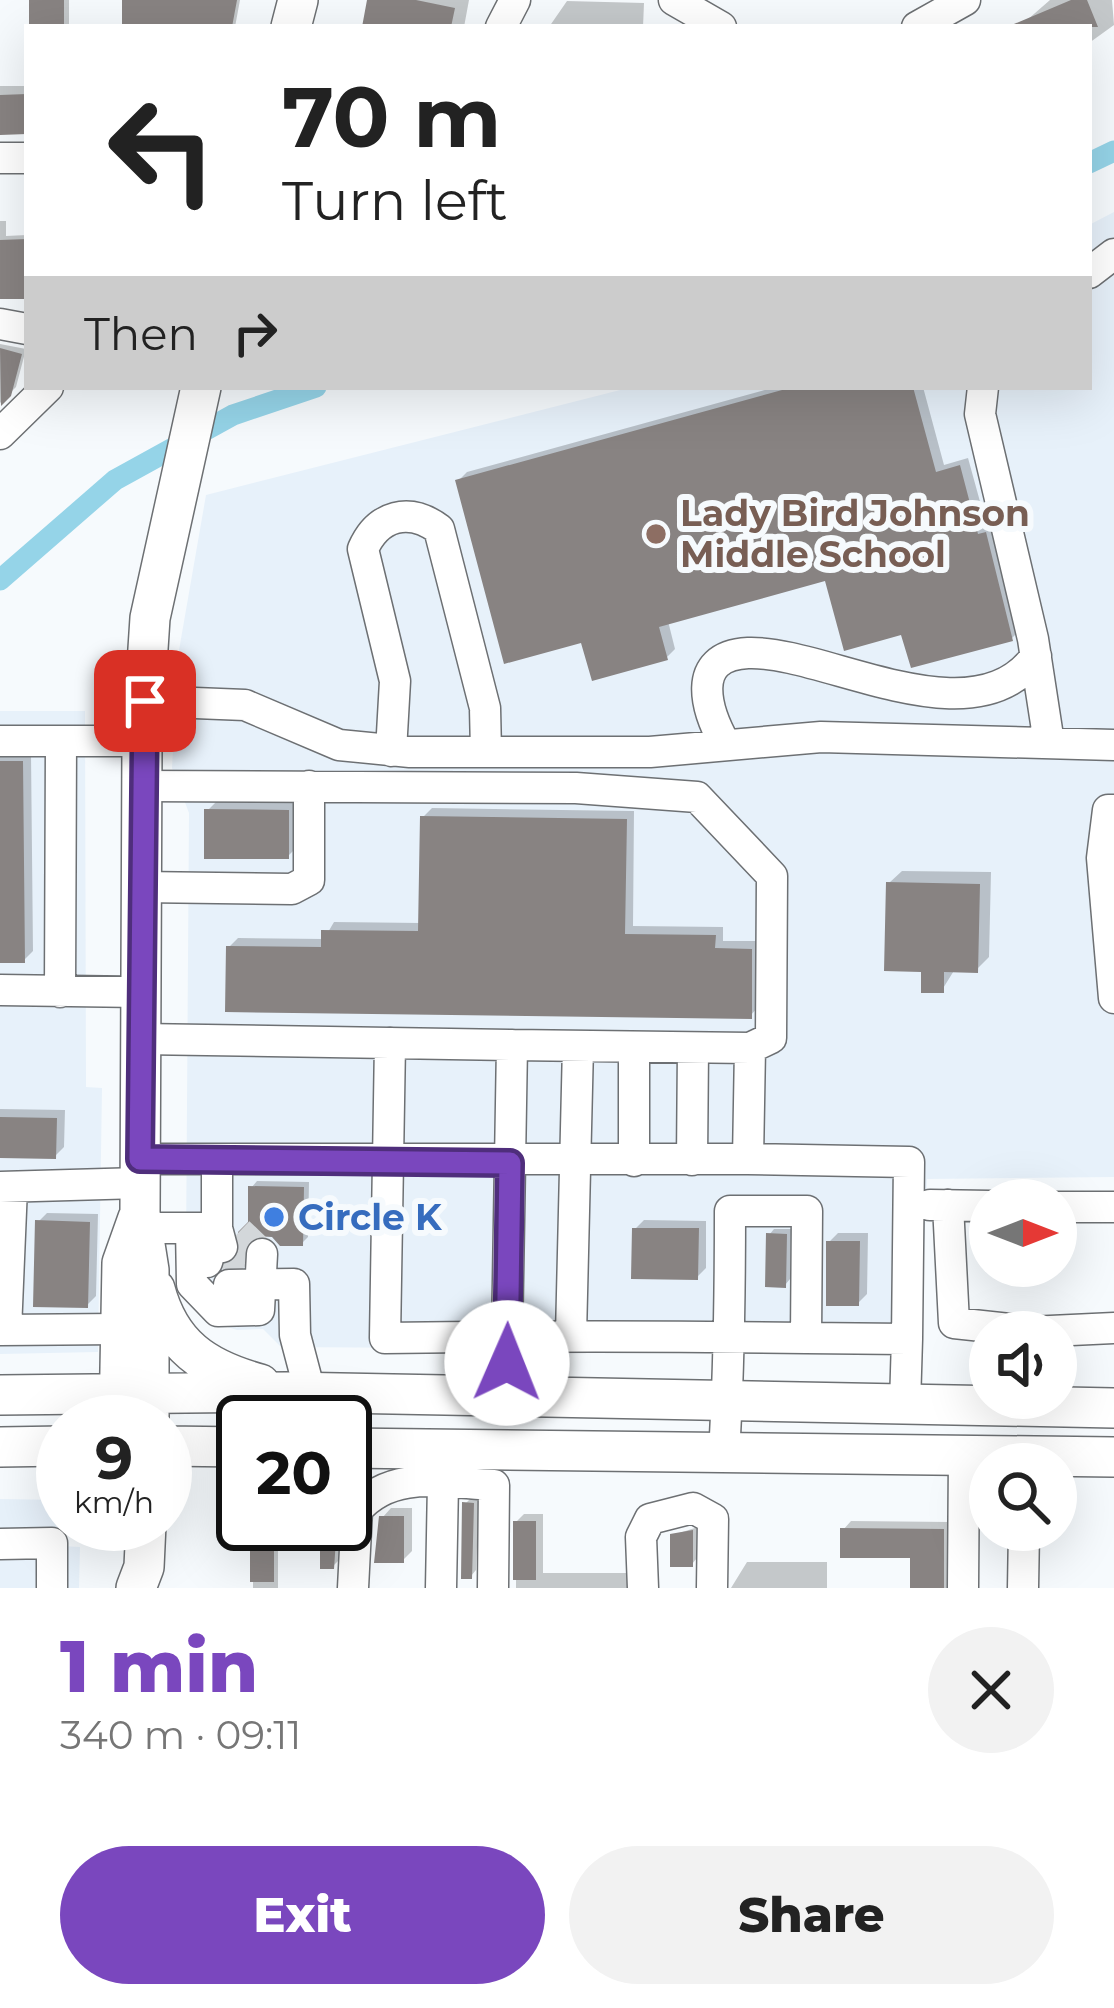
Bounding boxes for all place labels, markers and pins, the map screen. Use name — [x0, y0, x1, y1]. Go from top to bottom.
place label: Lady Bird Johnson Middle School — [680, 491, 1030, 576]
marker: Lady Bird Johnson Middle School — [643, 521, 669, 547]
pin — [94, 650, 196, 752]
place label: Circle K — [298, 1195, 443, 1239]
marker: Circle K — [261, 1204, 287, 1230]

